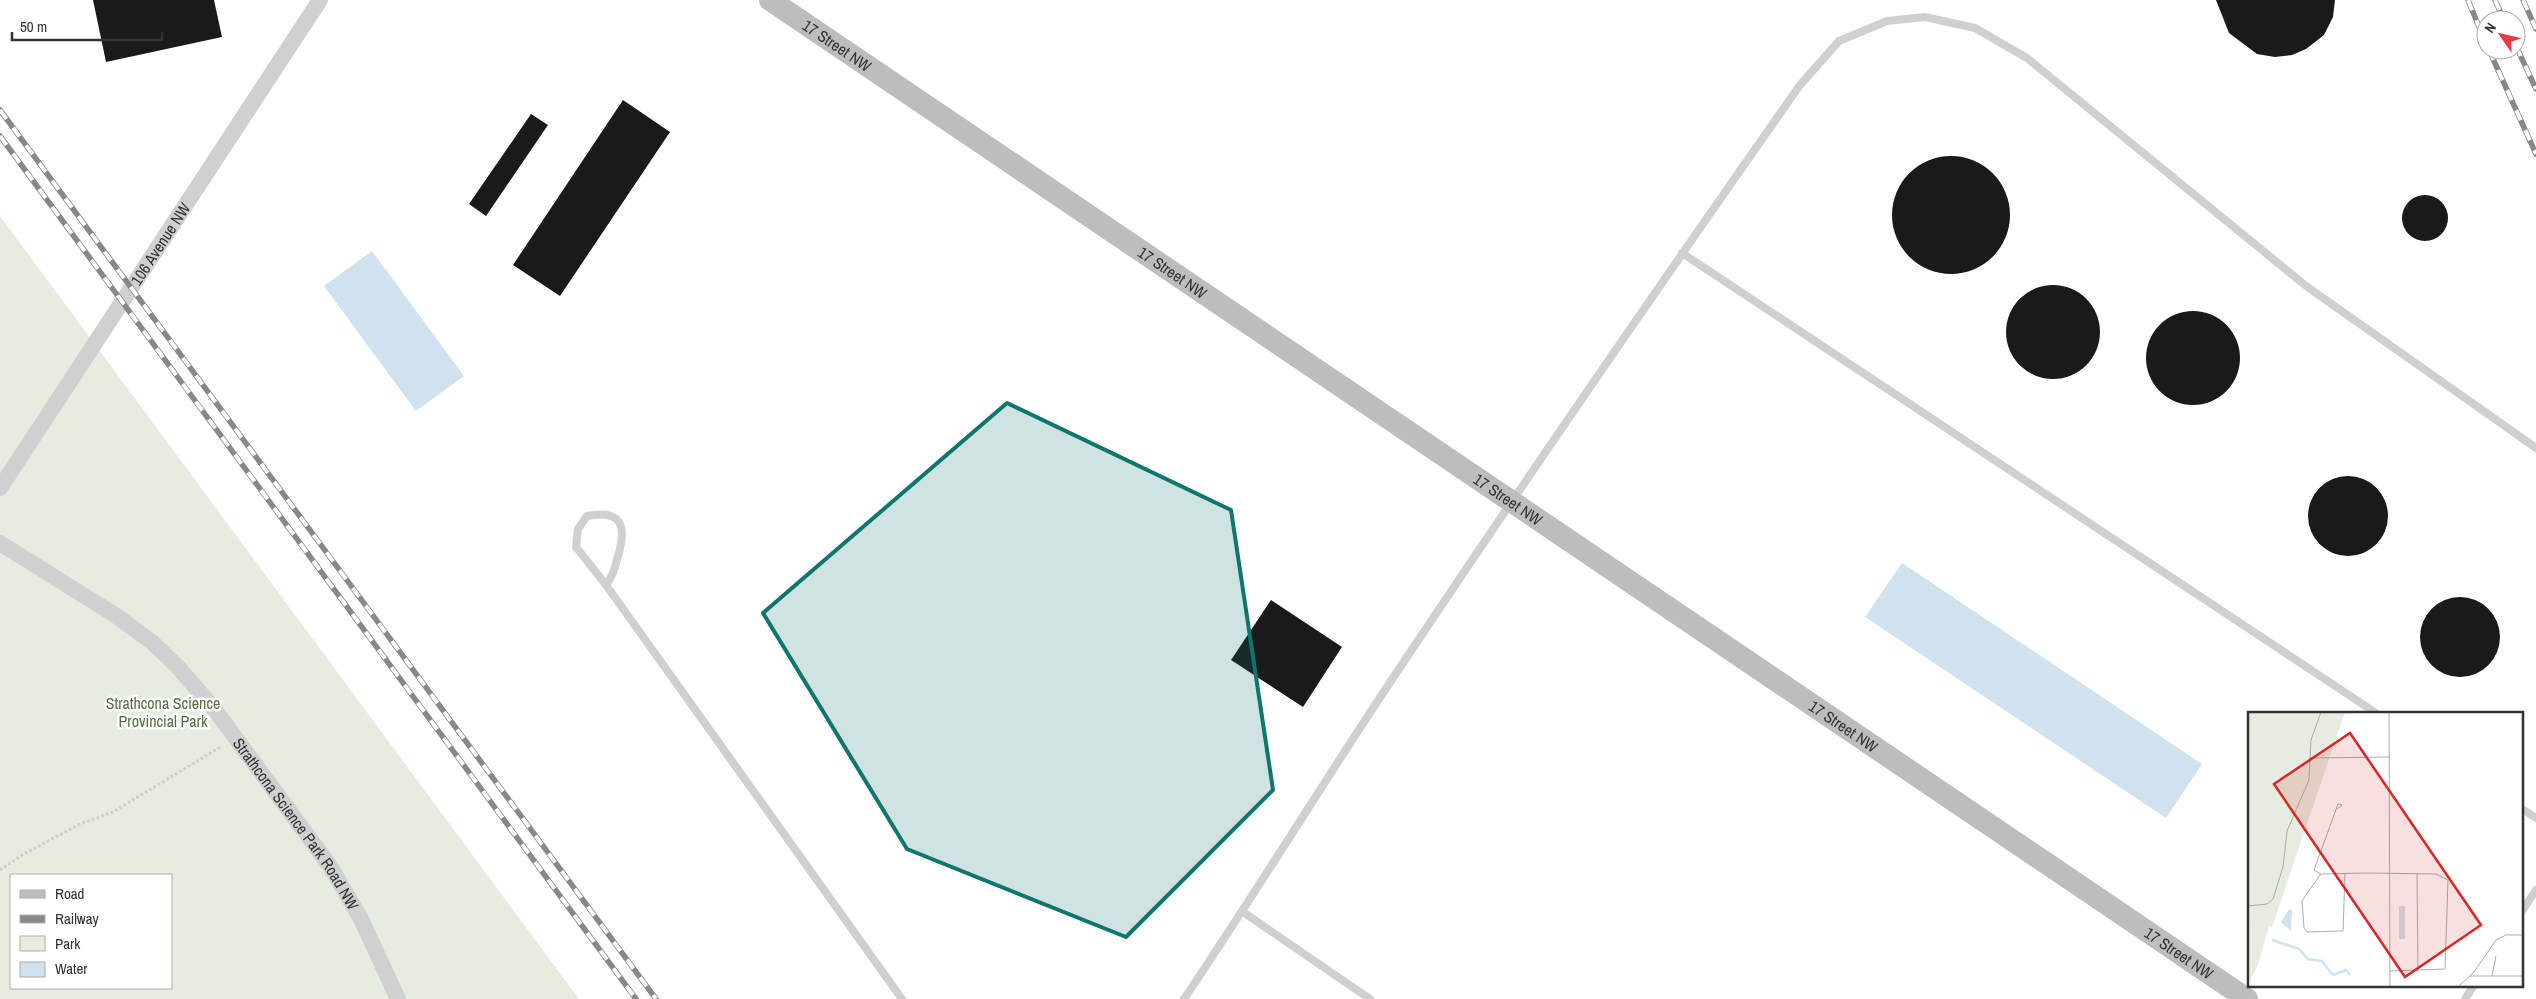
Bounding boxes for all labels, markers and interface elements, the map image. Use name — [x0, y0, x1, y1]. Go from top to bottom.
scale bar — [12, 10, 162, 42]
north arrow — [2476, 10, 2526, 60]
street label: 17 Street NW — [798, 14, 876, 77]
text: 50 m — [20, 16, 47, 37]
text: N — [2480, 19, 2500, 36]
street label: 106 Avenue NW — [125, 198, 196, 289]
street label: 17 Street NW — [1134, 241, 1212, 304]
street label: 17 Street NW — [1469, 468, 1547, 531]
park label: Strathcona Science Provincial Park — [106, 692, 220, 732]
street label: 17 Street NW — [1805, 695, 1883, 758]
inset map — [2248, 712, 2524, 986]
street label: Strathcona Science Park Road NW — [228, 733, 364, 914]
legend — [10, 874, 172, 989]
text: Road — [55, 883, 84, 904]
text: Railway — [55, 908, 100, 929]
street label: 17 Street NW — [2140, 922, 2218, 985]
text: Park — [55, 933, 81, 954]
text: Water — [55, 958, 87, 979]

